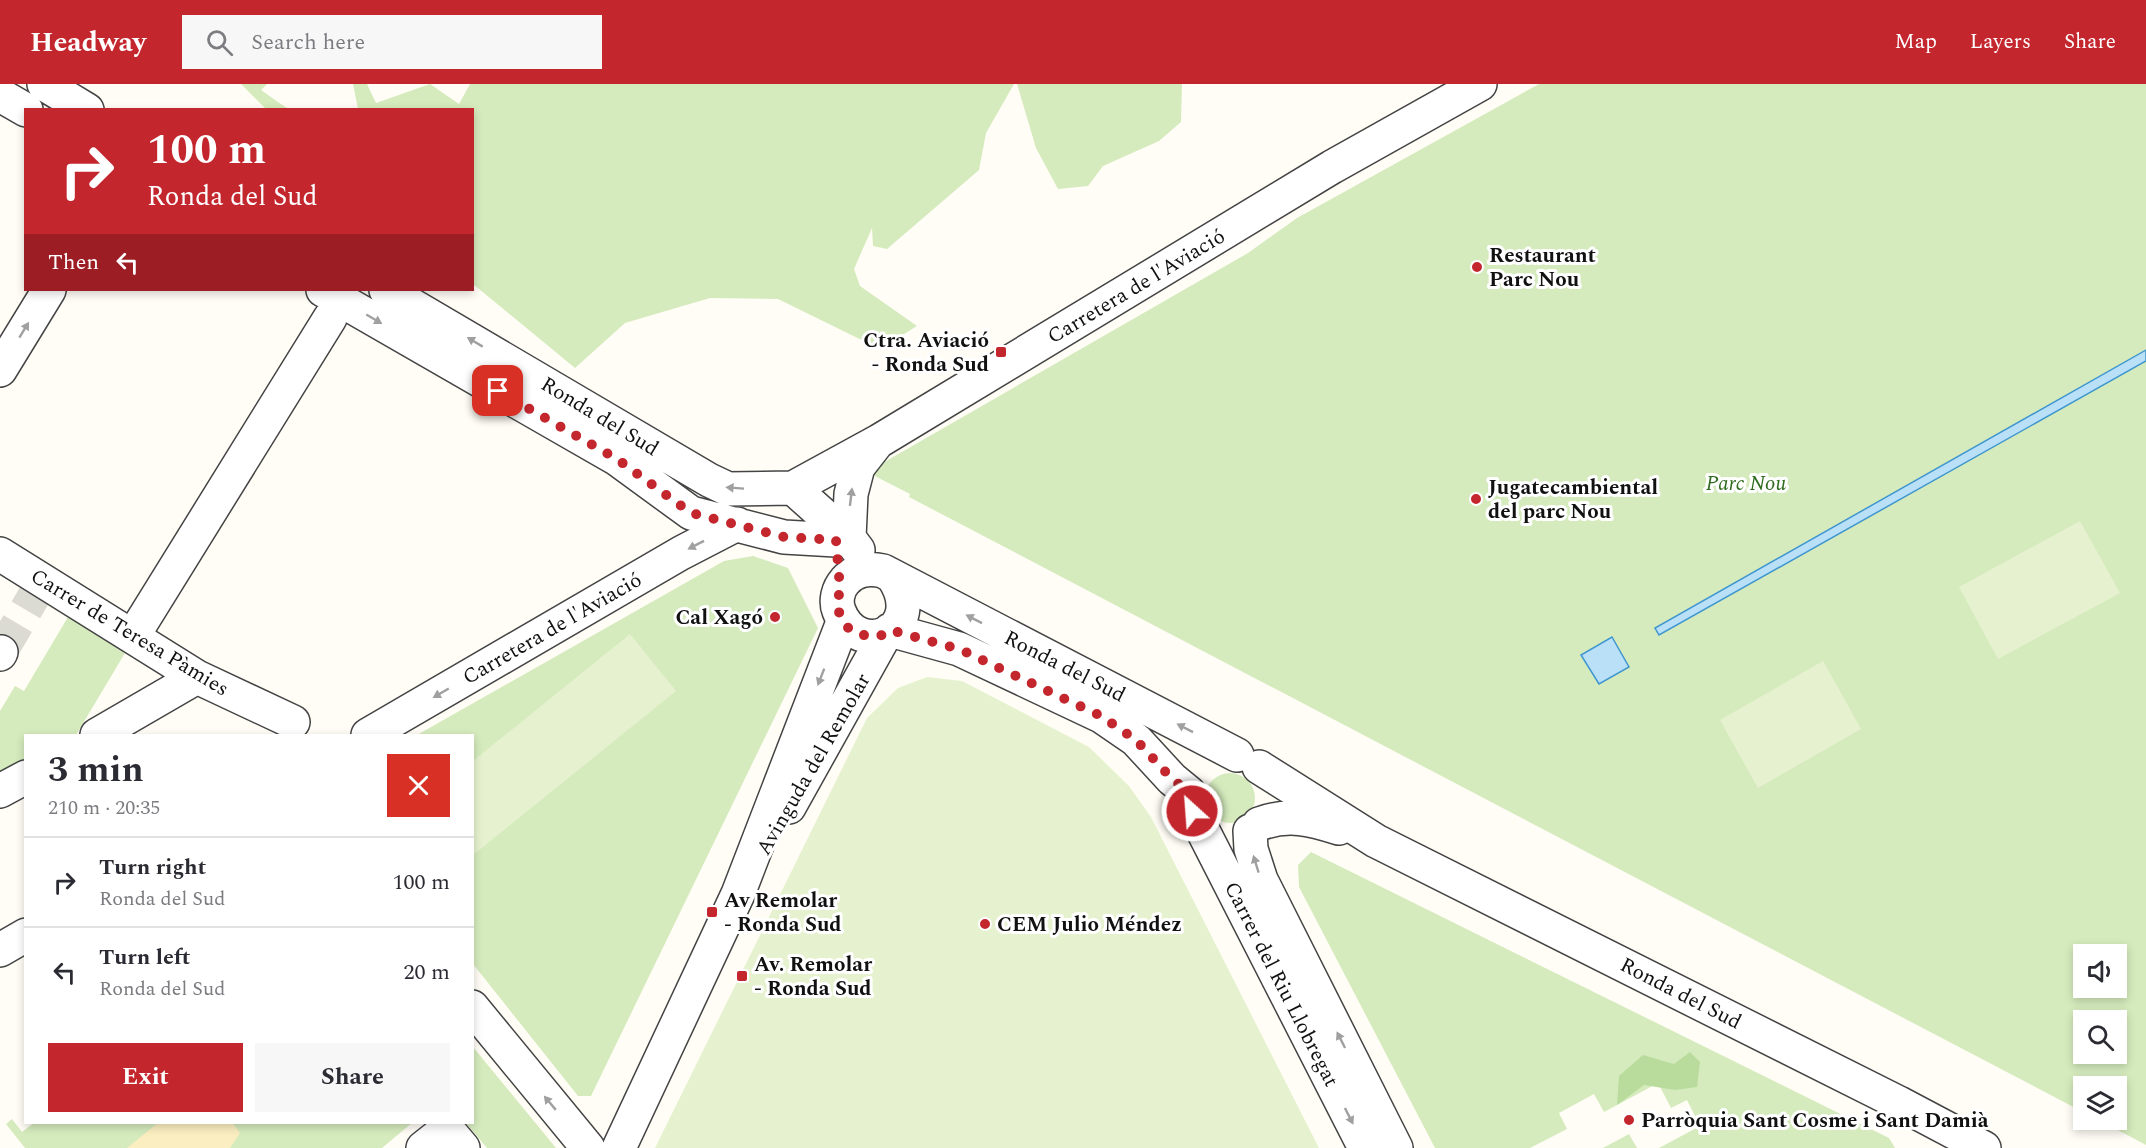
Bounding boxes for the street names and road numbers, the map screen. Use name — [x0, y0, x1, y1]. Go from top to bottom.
street label: Carretera de l'Aviació — [1042, 221, 1232, 353]
street label: Ronda del Sud — [534, 369, 665, 465]
street label: Carrer de Teresa Pàmies — [24, 561, 235, 705]
street label: Carretera de l'Aviació — [457, 564, 648, 693]
street label: Ronda del Sud — [998, 623, 1131, 711]
street label: Avinguda del Remolar — [749, 667, 879, 862]
street label: Carrer del Riu Llobregat — [1215, 876, 1347, 1093]
street label: Ronda del Sud — [1614, 950, 1747, 1038]

